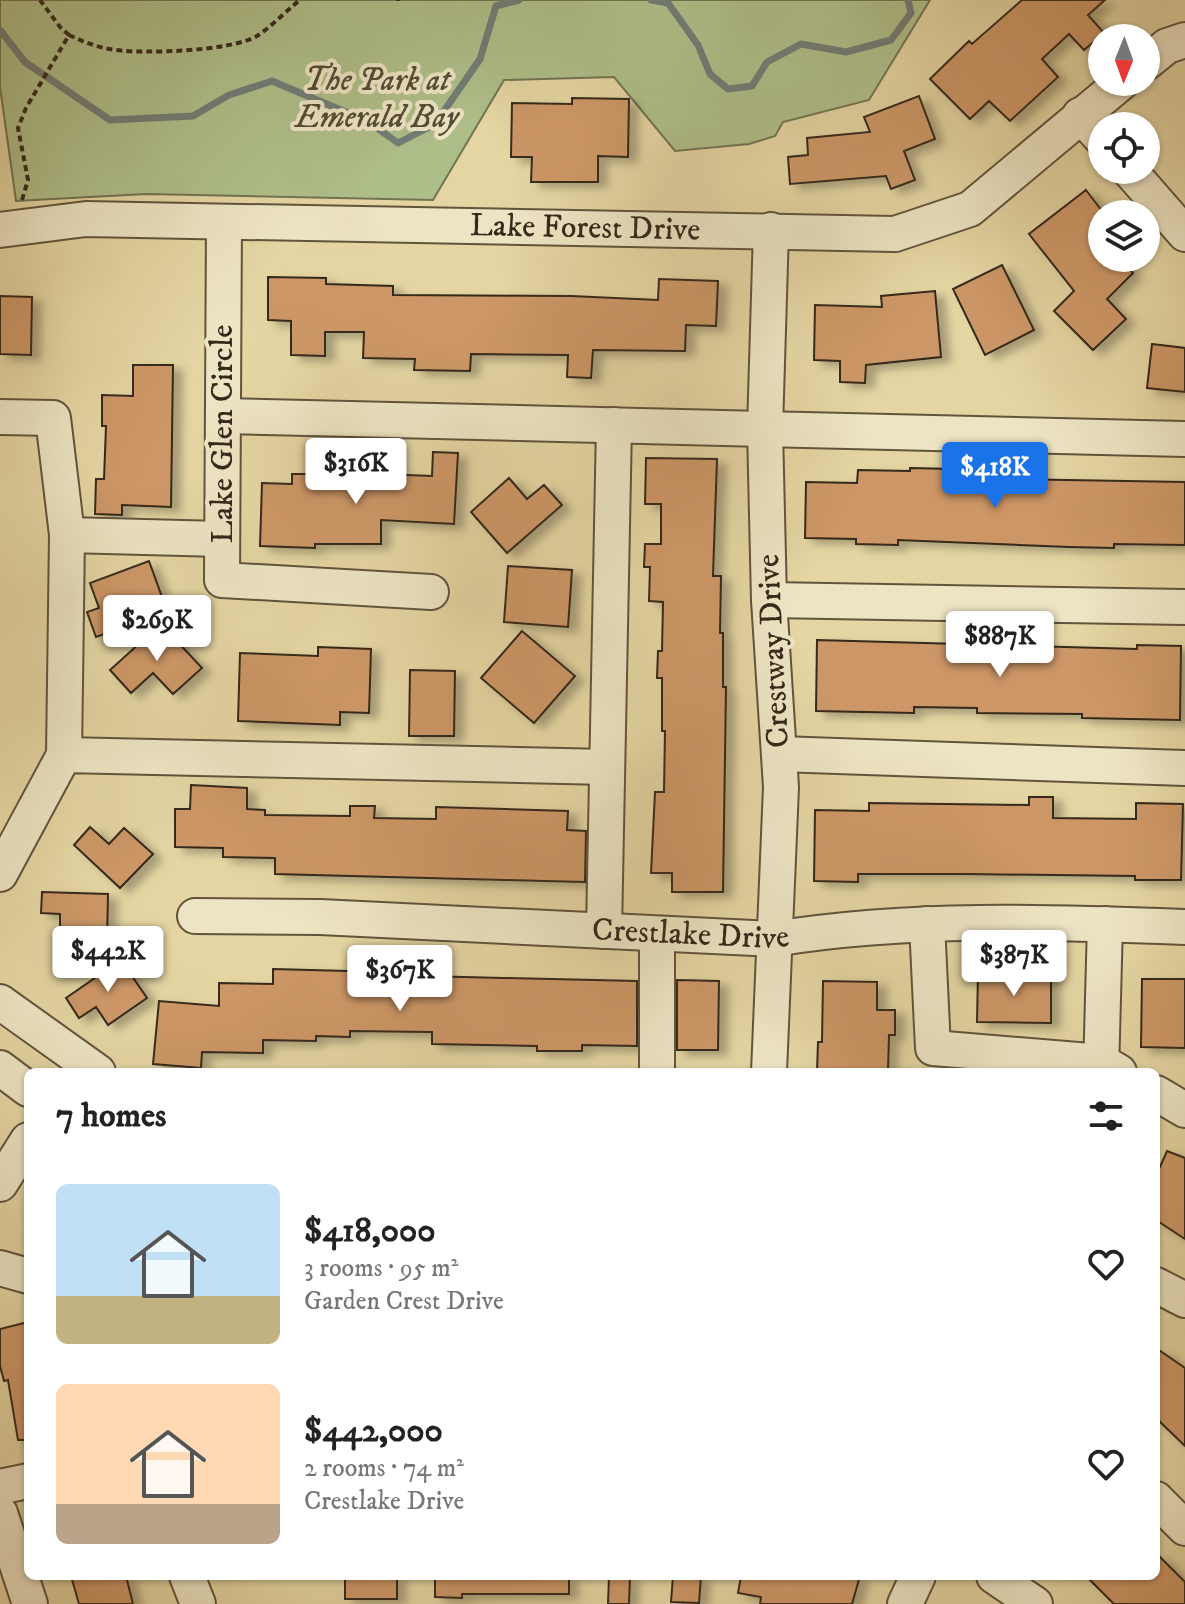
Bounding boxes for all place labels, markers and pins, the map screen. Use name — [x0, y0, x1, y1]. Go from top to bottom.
pin: $316K — [300, 438, 412, 506]
pin: $418K — [939, 442, 1051, 510]
pin: $269K — [101, 595, 213, 663]
pin: $887K — [944, 611, 1056, 679]
pin: $442K — [52, 926, 164, 994]
pin: $387K — [958, 930, 1070, 998]
pin: $367K — [344, 945, 456, 1013]

